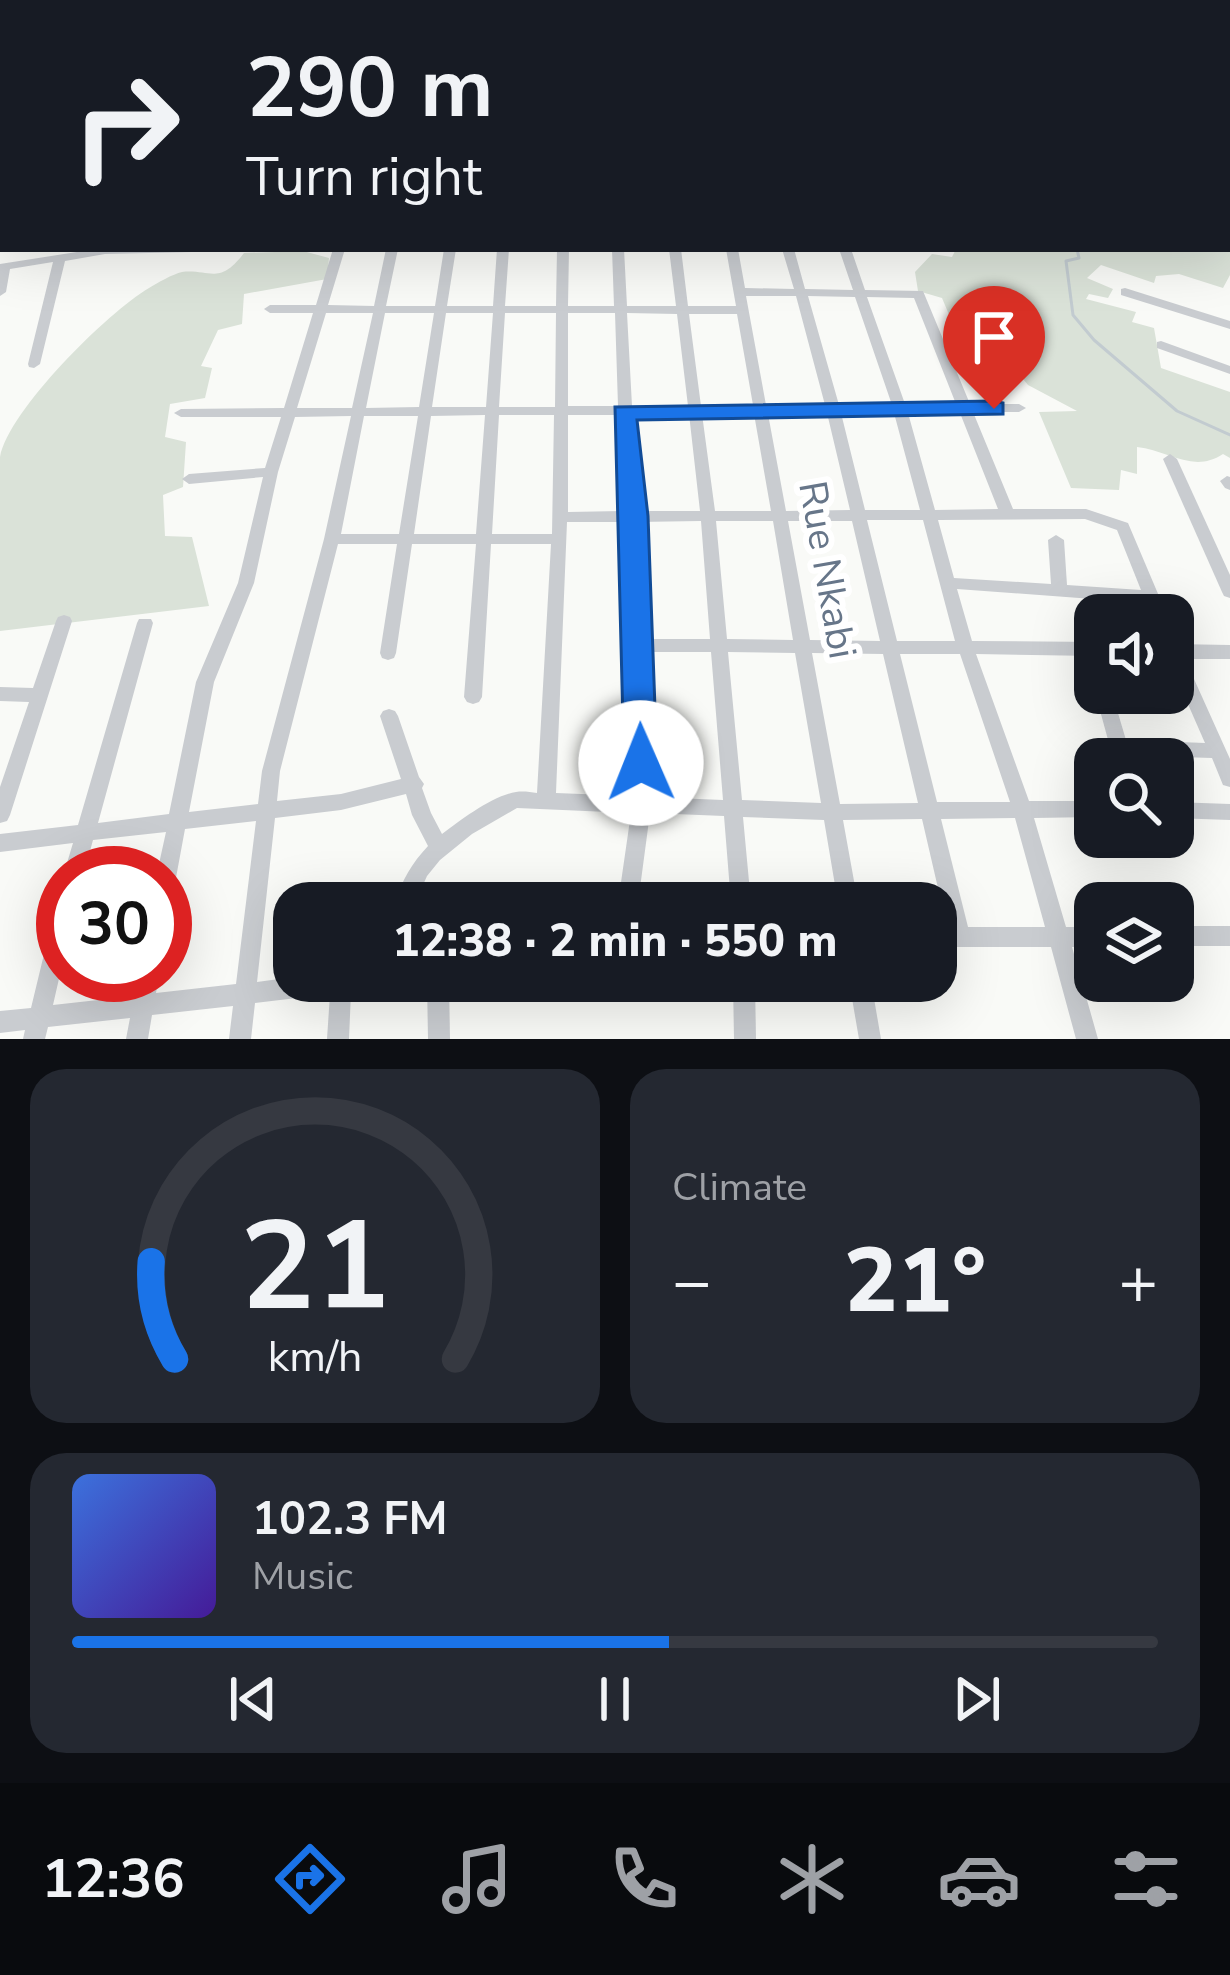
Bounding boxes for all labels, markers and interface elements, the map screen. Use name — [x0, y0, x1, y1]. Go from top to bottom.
text: 290 m — [246, 31, 494, 146]
icon: right — [48, 48, 204, 204]
text: Turn right — [246, 140, 482, 214]
pin — [943, 286, 1045, 409]
icon: arrive — [961, 304, 1027, 370]
street label: Rue Nkabi — [785, 477, 869, 663]
map controls — [1074, 594, 1194, 1002]
button: sound — [1074, 594, 1194, 714]
position arrow — [578, 700, 704, 826]
button: search — [1074, 738, 1194, 858]
speed limit sign: 30 — [36, 846, 192, 1002]
button: layers — [1074, 882, 1194, 1002]
text: 12:38 · 2 min · 550 m — [392, 911, 838, 972]
text: Climate — [672, 1161, 807, 1214]
text: 21 — [240, 1182, 390, 1352]
text: 21° — [844, 1220, 986, 1343]
text: − — [672, 1237, 712, 1327]
text: + — [1118, 1237, 1158, 1327]
text: km/h — [268, 1328, 362, 1386]
text: 102.3 FM — [252, 1489, 448, 1550]
text: Music — [252, 1550, 353, 1603]
icon: previous — [220, 1666, 286, 1732]
icon: pause — [582, 1666, 648, 1732]
icon: next — [944, 1666, 1010, 1732]
icon: directions — [268, 1837, 352, 1921]
icon: music — [435, 1837, 519, 1921]
icon: phone — [602, 1837, 686, 1921]
icon: climate — [770, 1837, 854, 1921]
icon: car — [937, 1837, 1021, 1921]
icon: filters — [1104, 1837, 1188, 1921]
text: 12:36 — [42, 1842, 185, 1916]

